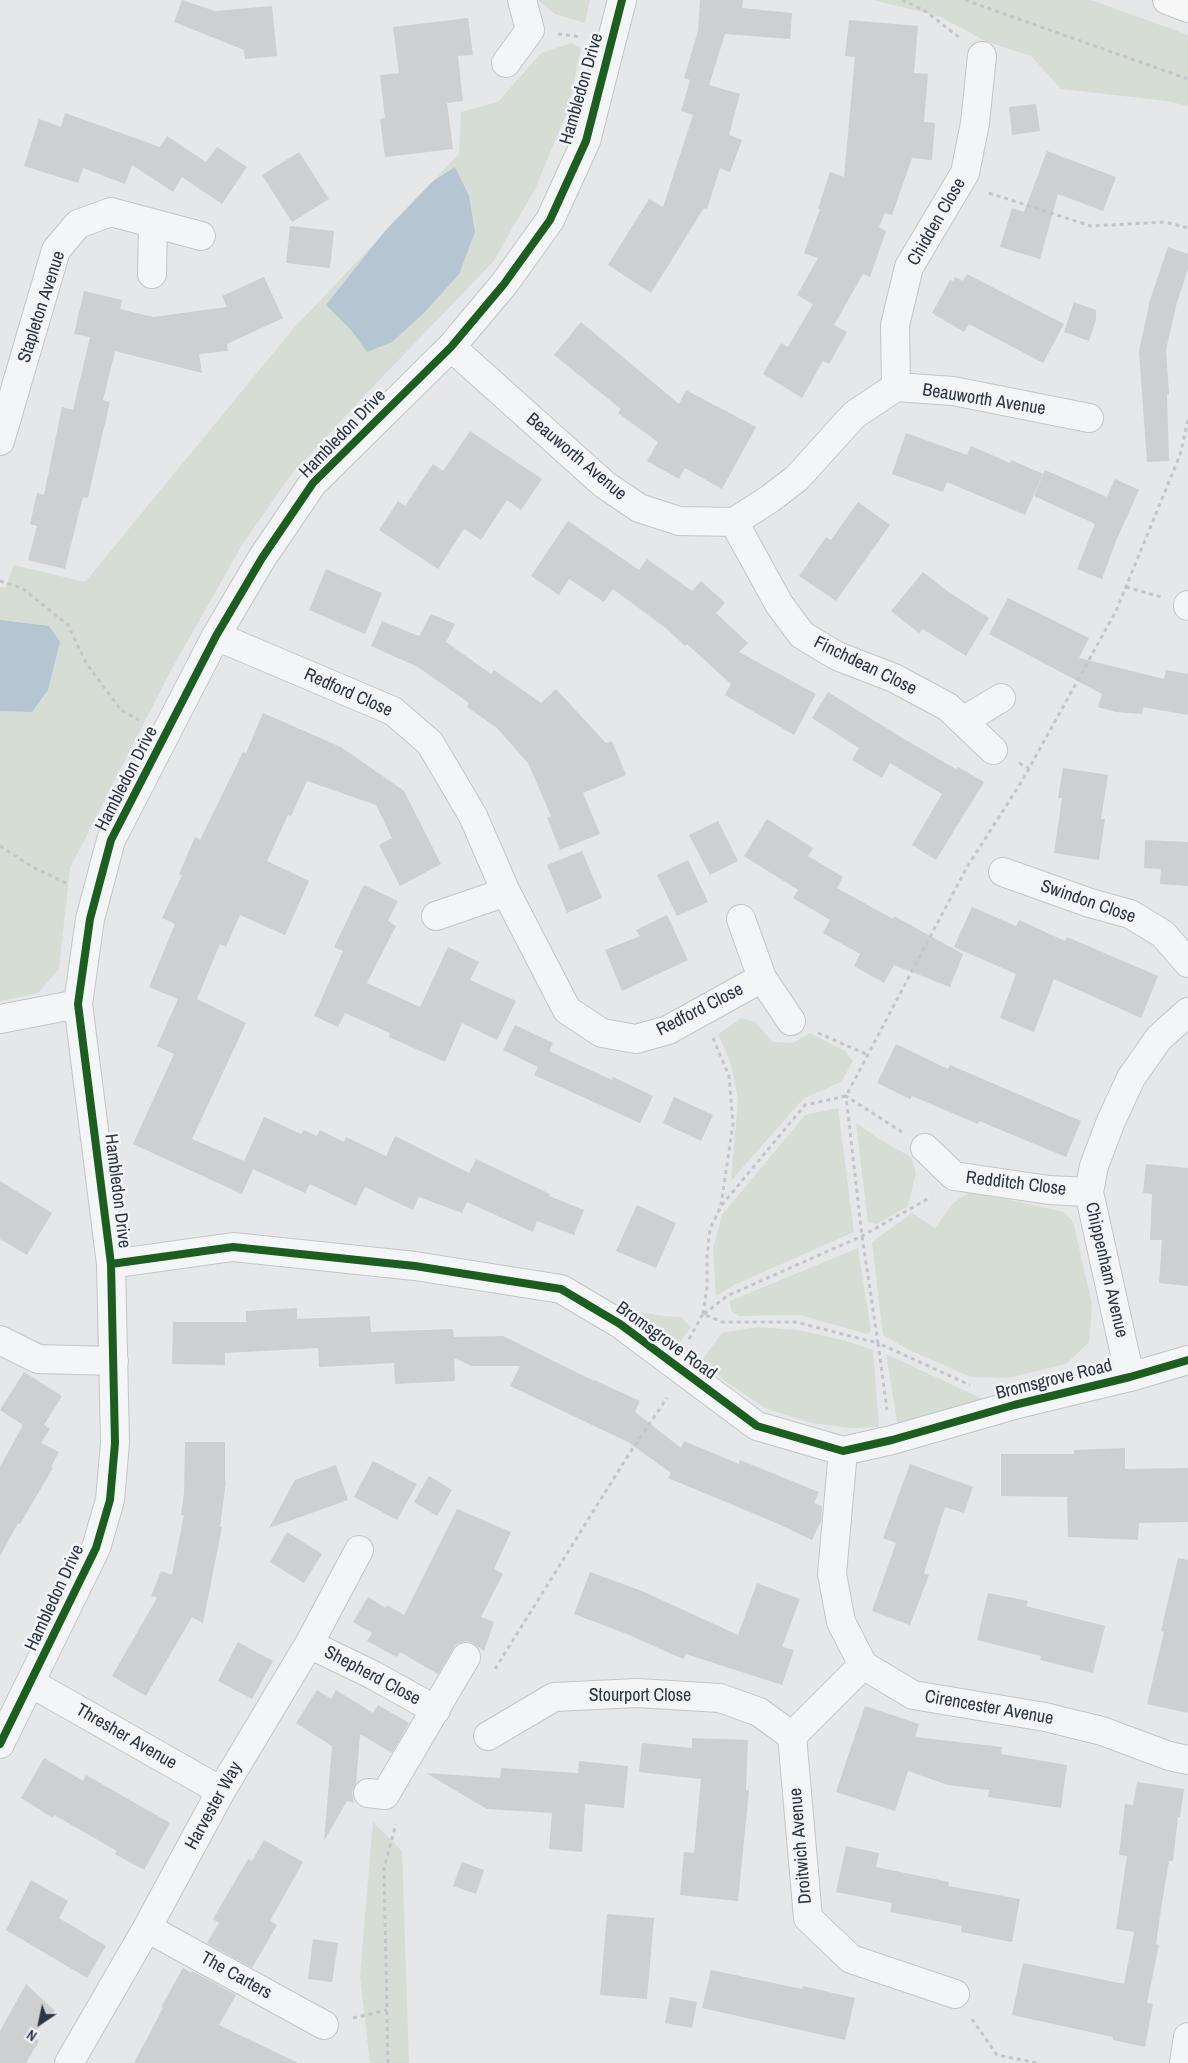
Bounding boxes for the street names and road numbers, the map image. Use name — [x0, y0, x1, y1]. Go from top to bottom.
street label: Hambledon Drive — [556, 31, 608, 147]
street label: Chidden Close — [903, 174, 971, 270]
street label: Stapleton Avenue — [14, 248, 70, 366]
street label: Beauworth Avenue — [921, 380, 1047, 420]
street label: Hambledon Drive — [295, 385, 391, 483]
street label: Beauworth Avenue — [521, 409, 631, 505]
street label: Finchdean Close — [810, 632, 920, 700]
street label: Redford Close — [301, 664, 395, 722]
street label: Hambledon Drive — [91, 723, 163, 835]
street label: Swindon Close — [1038, 876, 1138, 928]
street label: Redford Close — [653, 979, 747, 1041]
street label: Hambledon Drive — [99, 1133, 135, 1249]
street label: Redditch Close — [965, 1167, 1067, 1201]
street label: Chippenham Avenue — [1080, 1200, 1132, 1340]
street label: Bromsgrove Road — [612, 1297, 720, 1385]
street label: Bromsgrove Road — [994, 1355, 1114, 1405]
street label: Hambledon Drive — [21, 1541, 89, 1655]
street label: Shepherd Close — [320, 1642, 424, 1710]
street label: Stourport Close — [589, 1685, 691, 1707]
street label: Cirencester Avenue — [923, 1686, 1055, 1730]
street label: Thresher Avenue — [72, 1699, 180, 1775]
street label: Harvester Way — [181, 1758, 247, 1854]
street label: Droitwich Avenue — [785, 1787, 817, 1905]
street label: The Carters — [197, 1948, 275, 2004]

